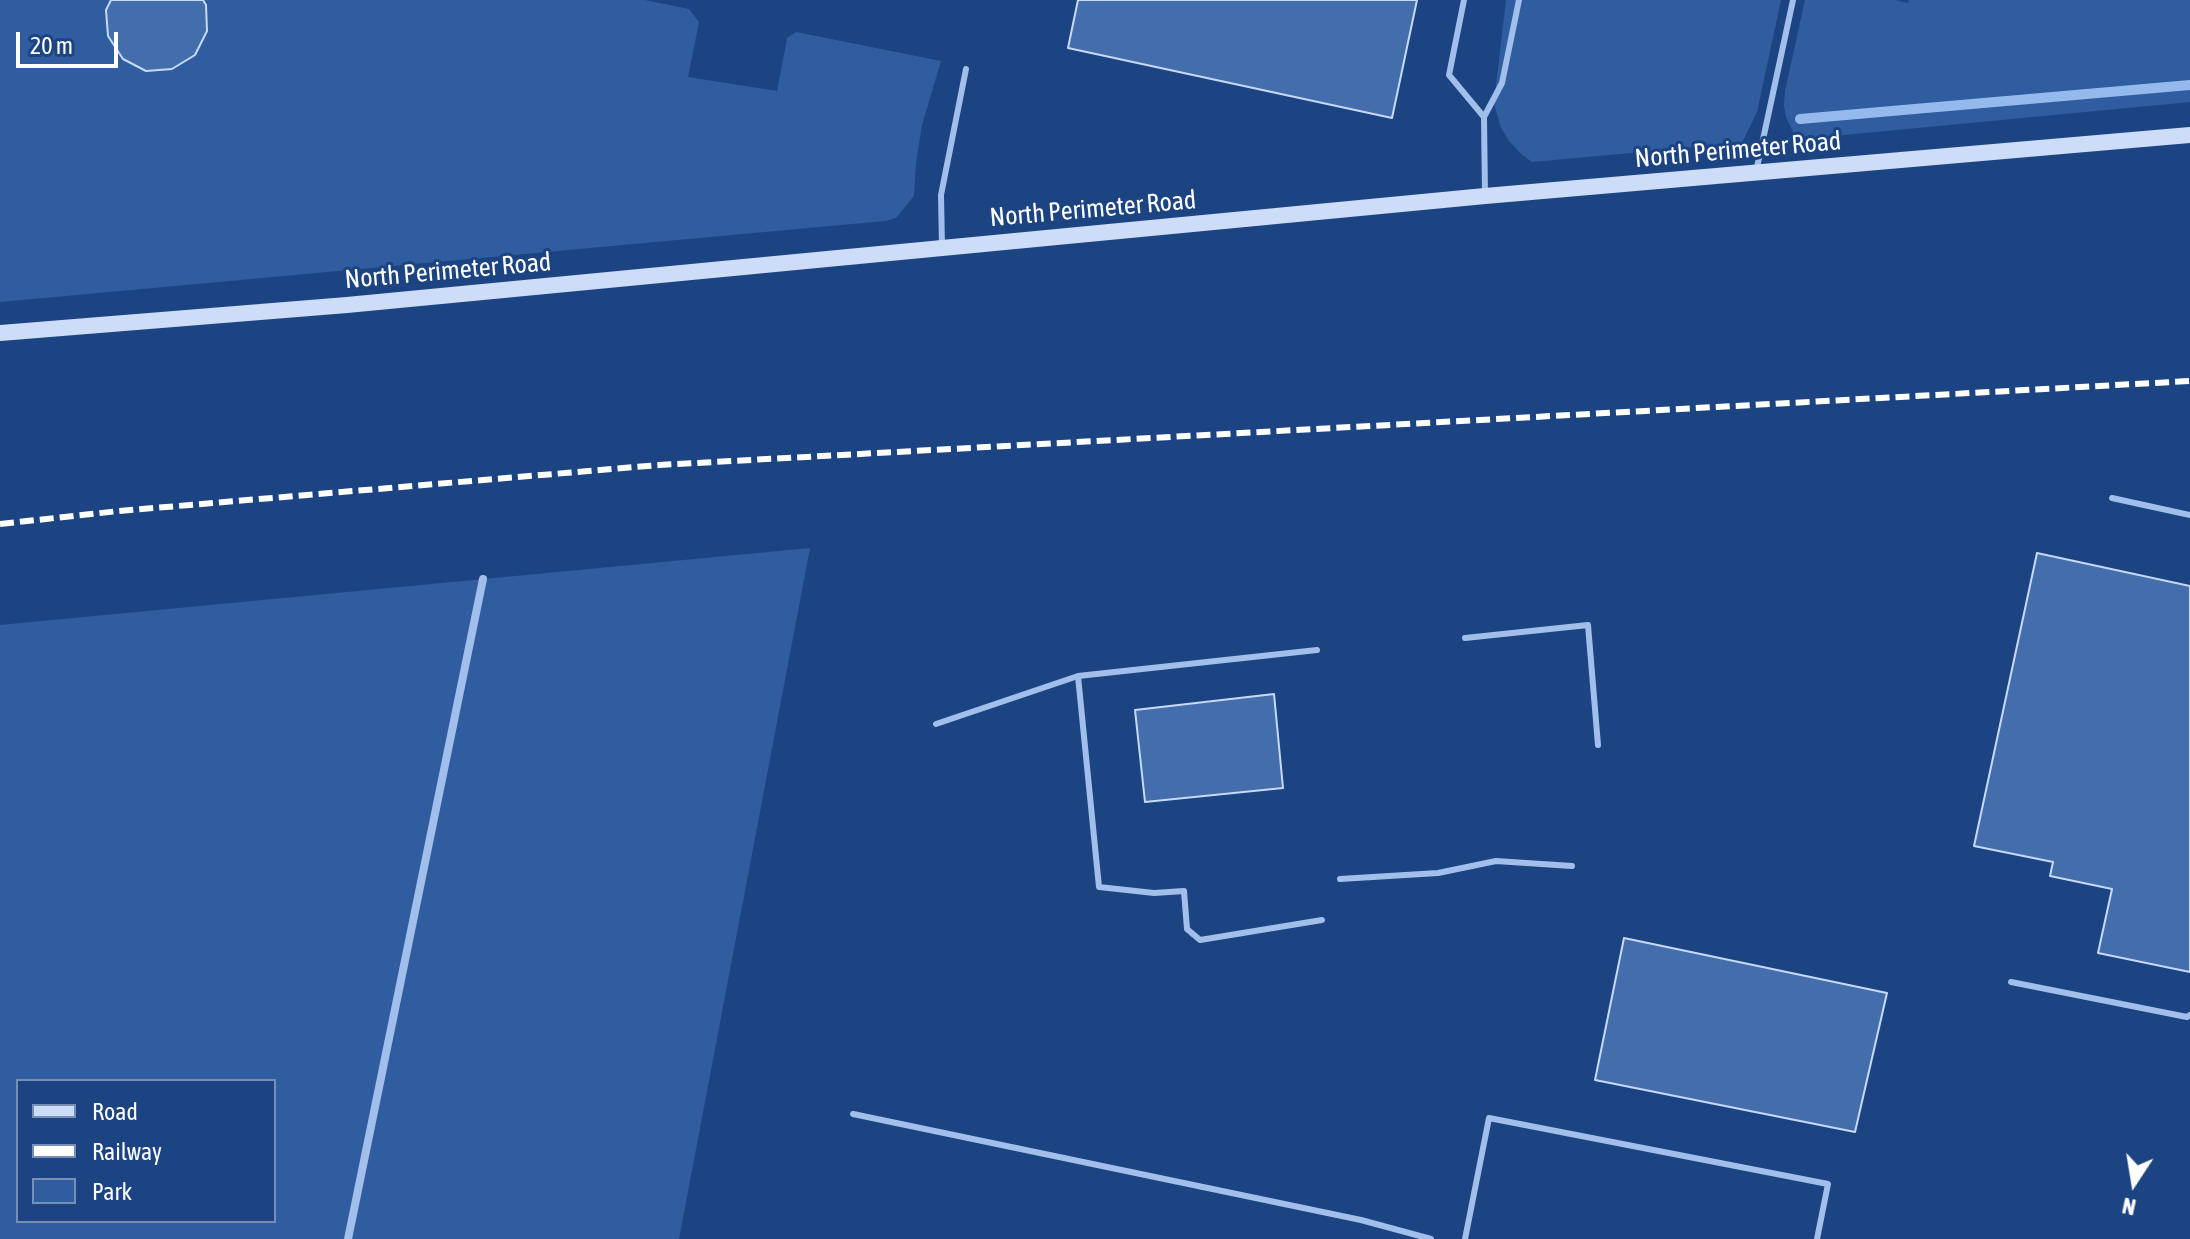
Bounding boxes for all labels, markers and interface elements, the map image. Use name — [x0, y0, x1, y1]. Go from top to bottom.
scale bar — [20, 16, 122, 66]
text: 20 m — [30, 32, 73, 59]
street label: North Perimeter Road — [1634, 125, 1842, 175]
street label: North Perimeter Road — [989, 184, 1197, 234]
street label: North Perimeter Road — [344, 246, 552, 296]
legend — [16, 1079, 276, 1223]
text: Road — [92, 1098, 138, 1125]
text: Railway — [92, 1138, 162, 1165]
north arrow — [2094, 1143, 2174, 1223]
text: Park — [92, 1178, 132, 1205]
text: N — [2120, 1192, 2138, 1221]

